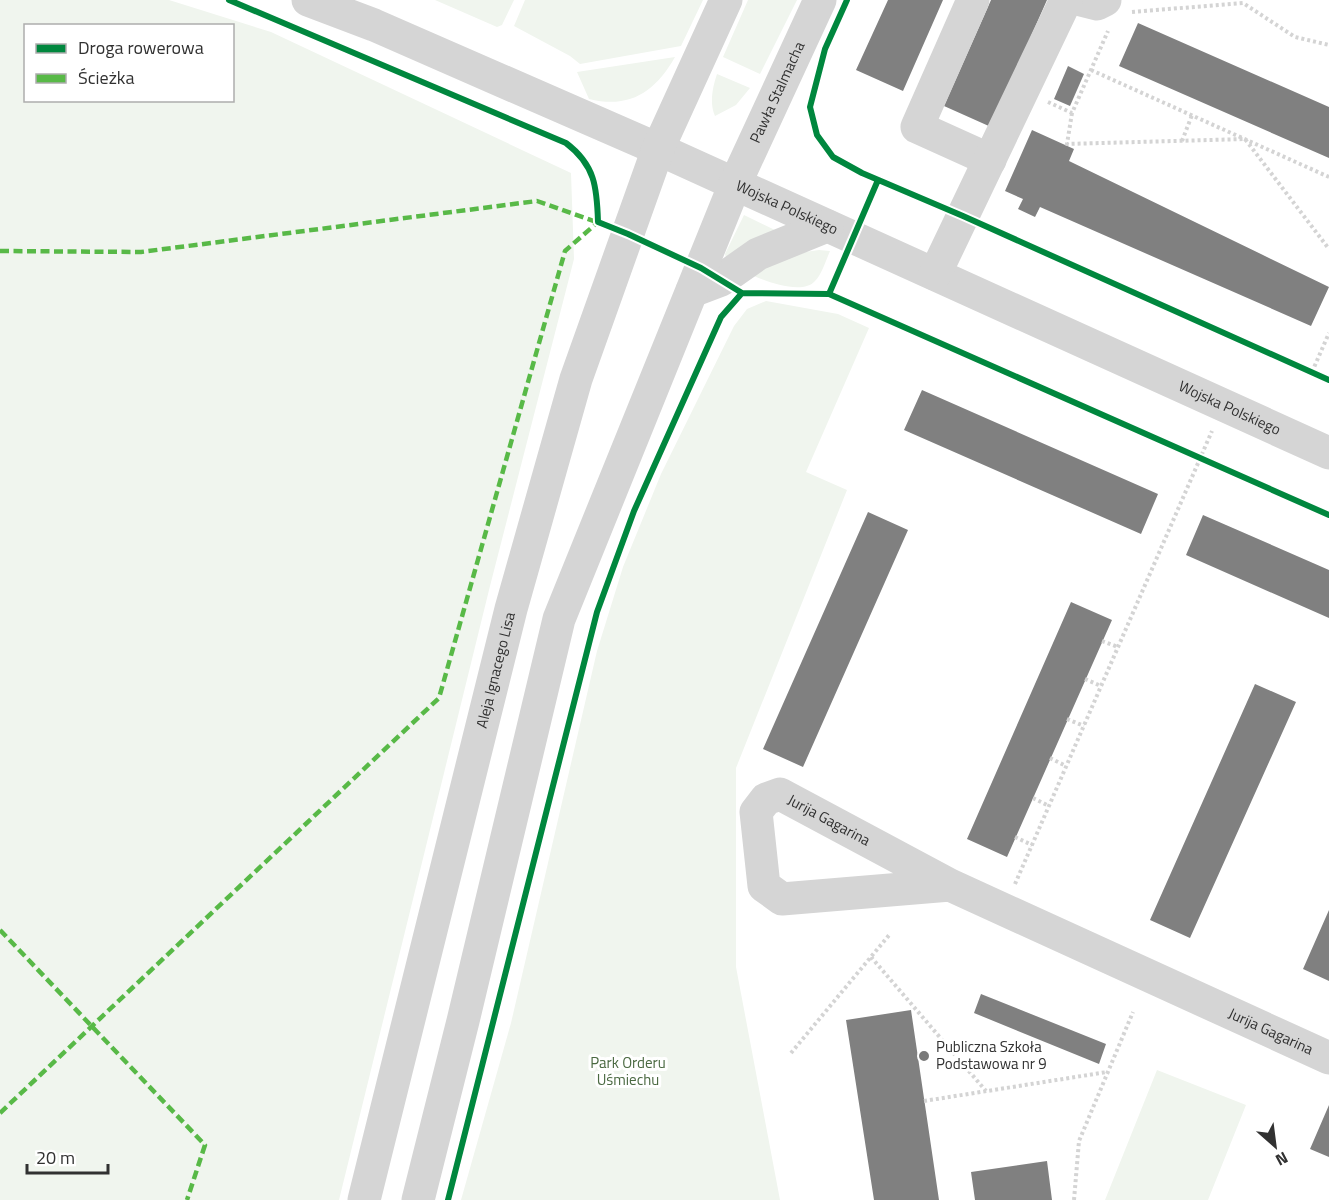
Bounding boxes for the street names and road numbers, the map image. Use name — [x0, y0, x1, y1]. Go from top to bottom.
street label: Pawła Stalmacha — [743, 37, 810, 147]
street label: Wojska Polskiego — [732, 174, 842, 240]
street label: Wojska Polskiego — [1175, 374, 1285, 441]
street label: Aleja Ignacego Lisa — [470, 609, 521, 731]
street label: Jurija Gagarina — [784, 788, 875, 852]
street label: Jurija Gagarina — [1225, 1002, 1318, 1061]

